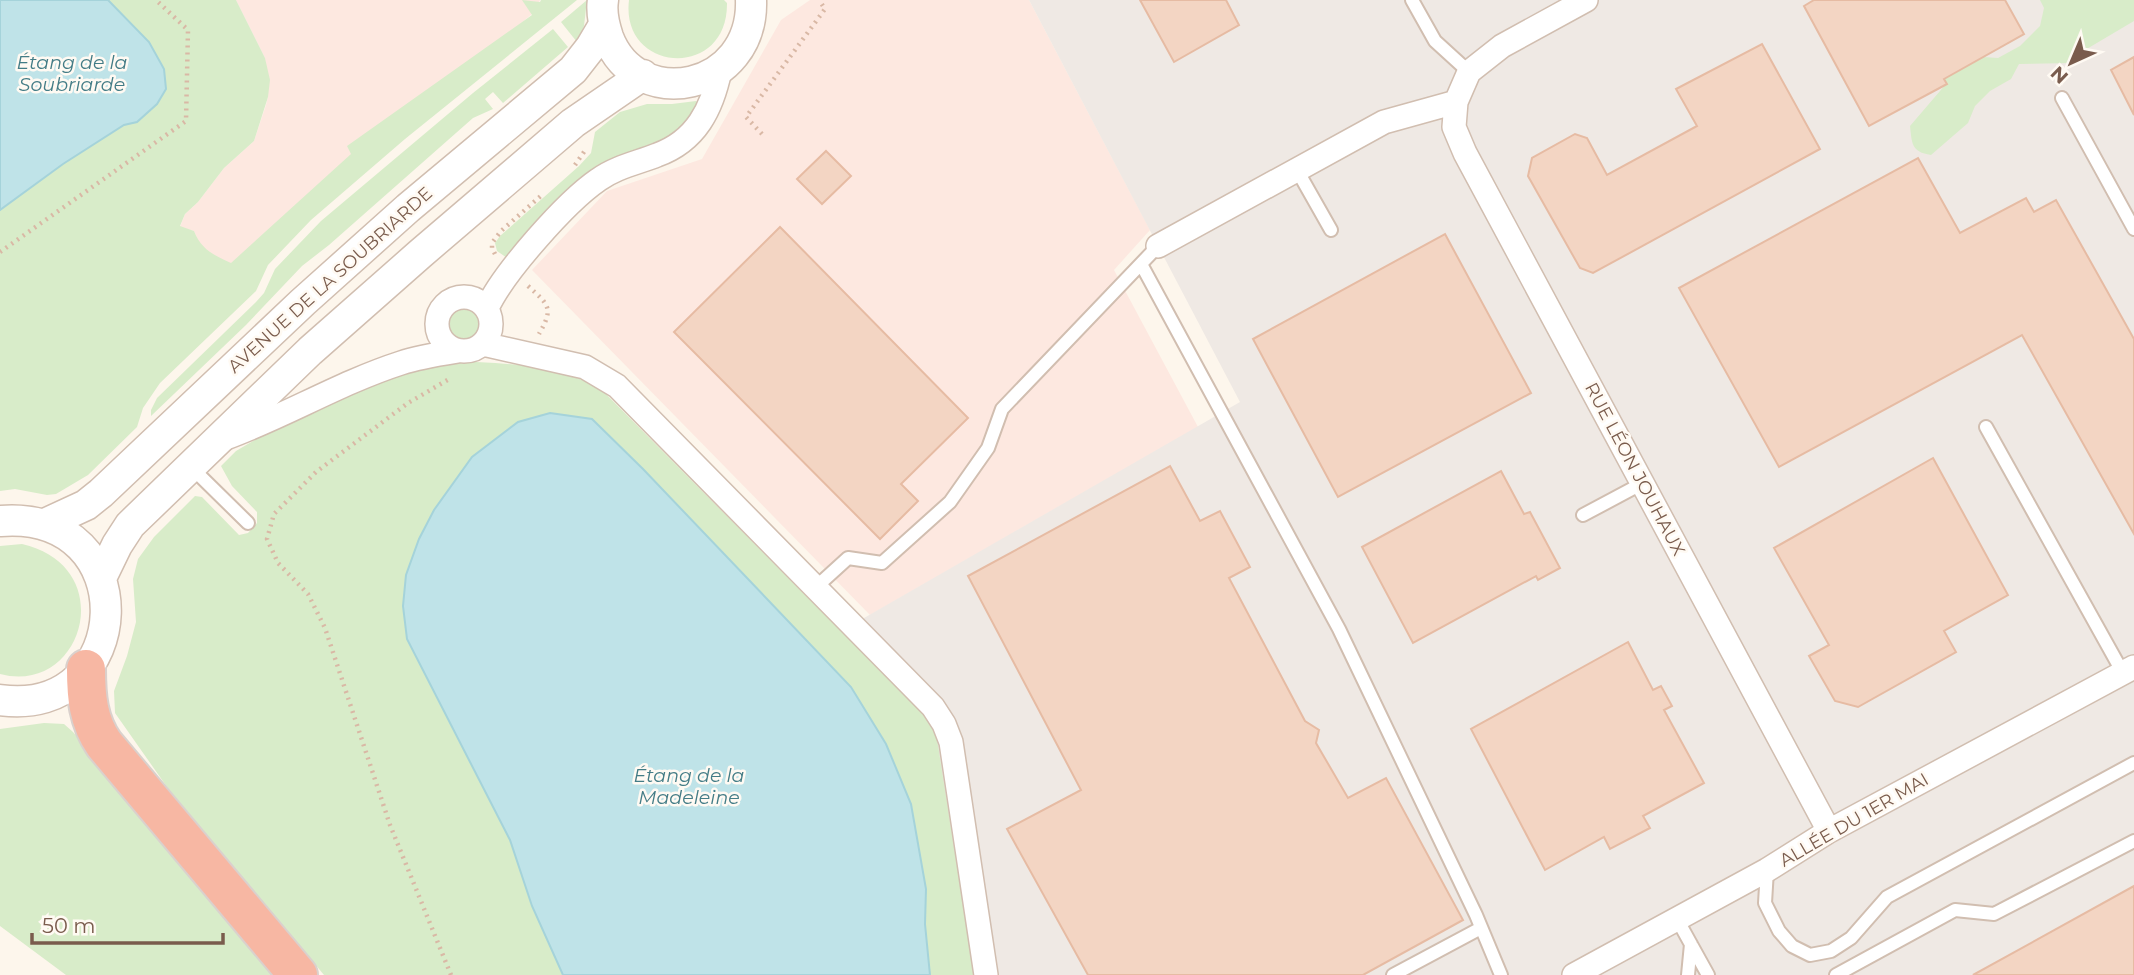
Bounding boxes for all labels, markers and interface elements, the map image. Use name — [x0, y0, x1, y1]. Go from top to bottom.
north arrow — [2036, 28, 2106, 98]
water label: Étang de la Soubriarde — [17, 51, 128, 96]
text: N — [2046, 61, 2073, 88]
street label: AVENUE DE LA SOUBRIARDE — [223, 182, 437, 378]
street label: RUE LÉON JOUHAUX — [1580, 379, 1690, 559]
water label: Étang de la Madeleine — [634, 764, 745, 809]
street label: ALLÉE DU 1ER MAI — [1776, 768, 1932, 872]
scale bar — [32, 902, 222, 946]
text: 50 m — [42, 913, 96, 938]

